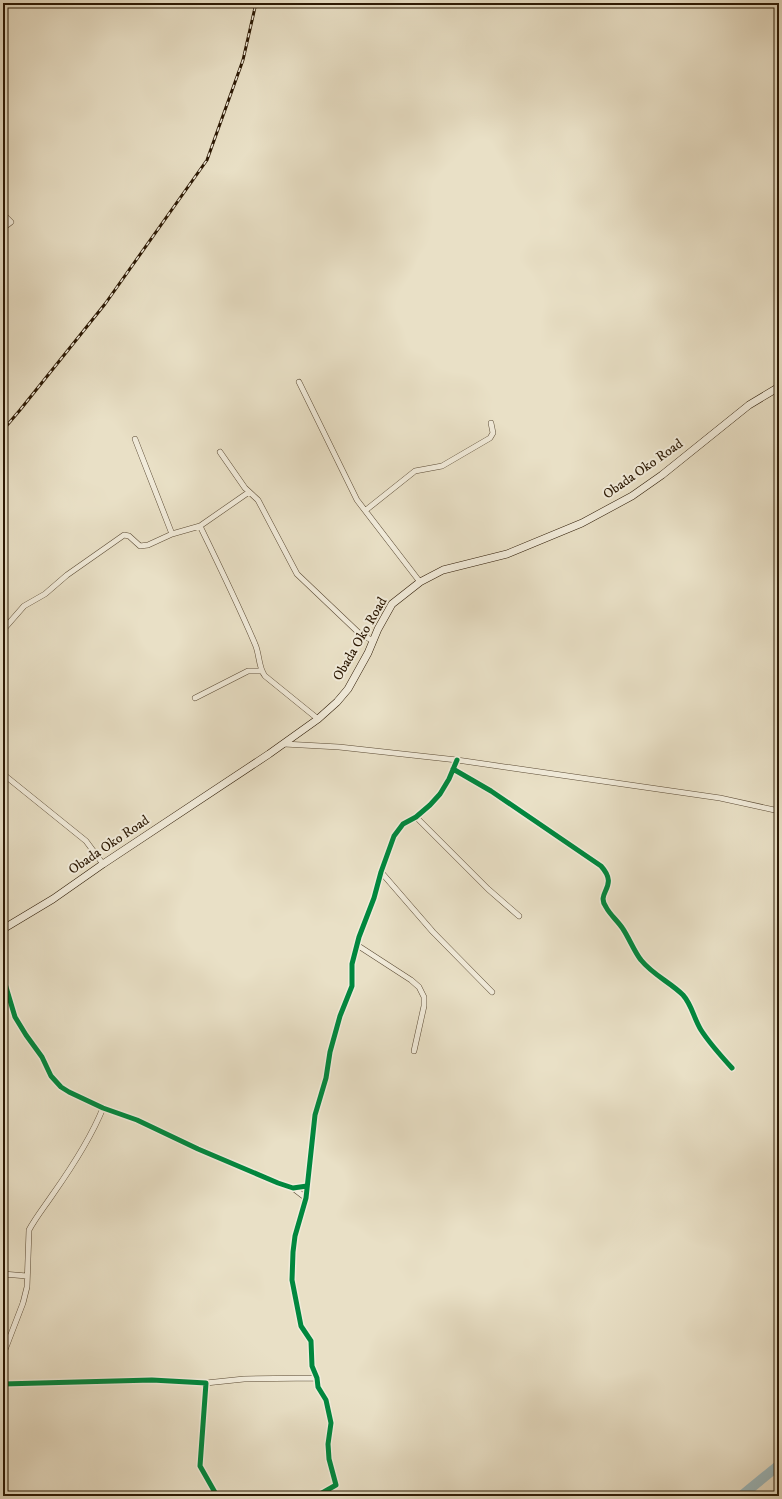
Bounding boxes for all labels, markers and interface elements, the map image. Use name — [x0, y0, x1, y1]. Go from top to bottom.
street label: Obada Oko Road — [599, 435, 687, 503]
street label: Obada Oko Road — [329, 594, 391, 684]
street label: Obada Oko Road — [65, 811, 153, 879]

